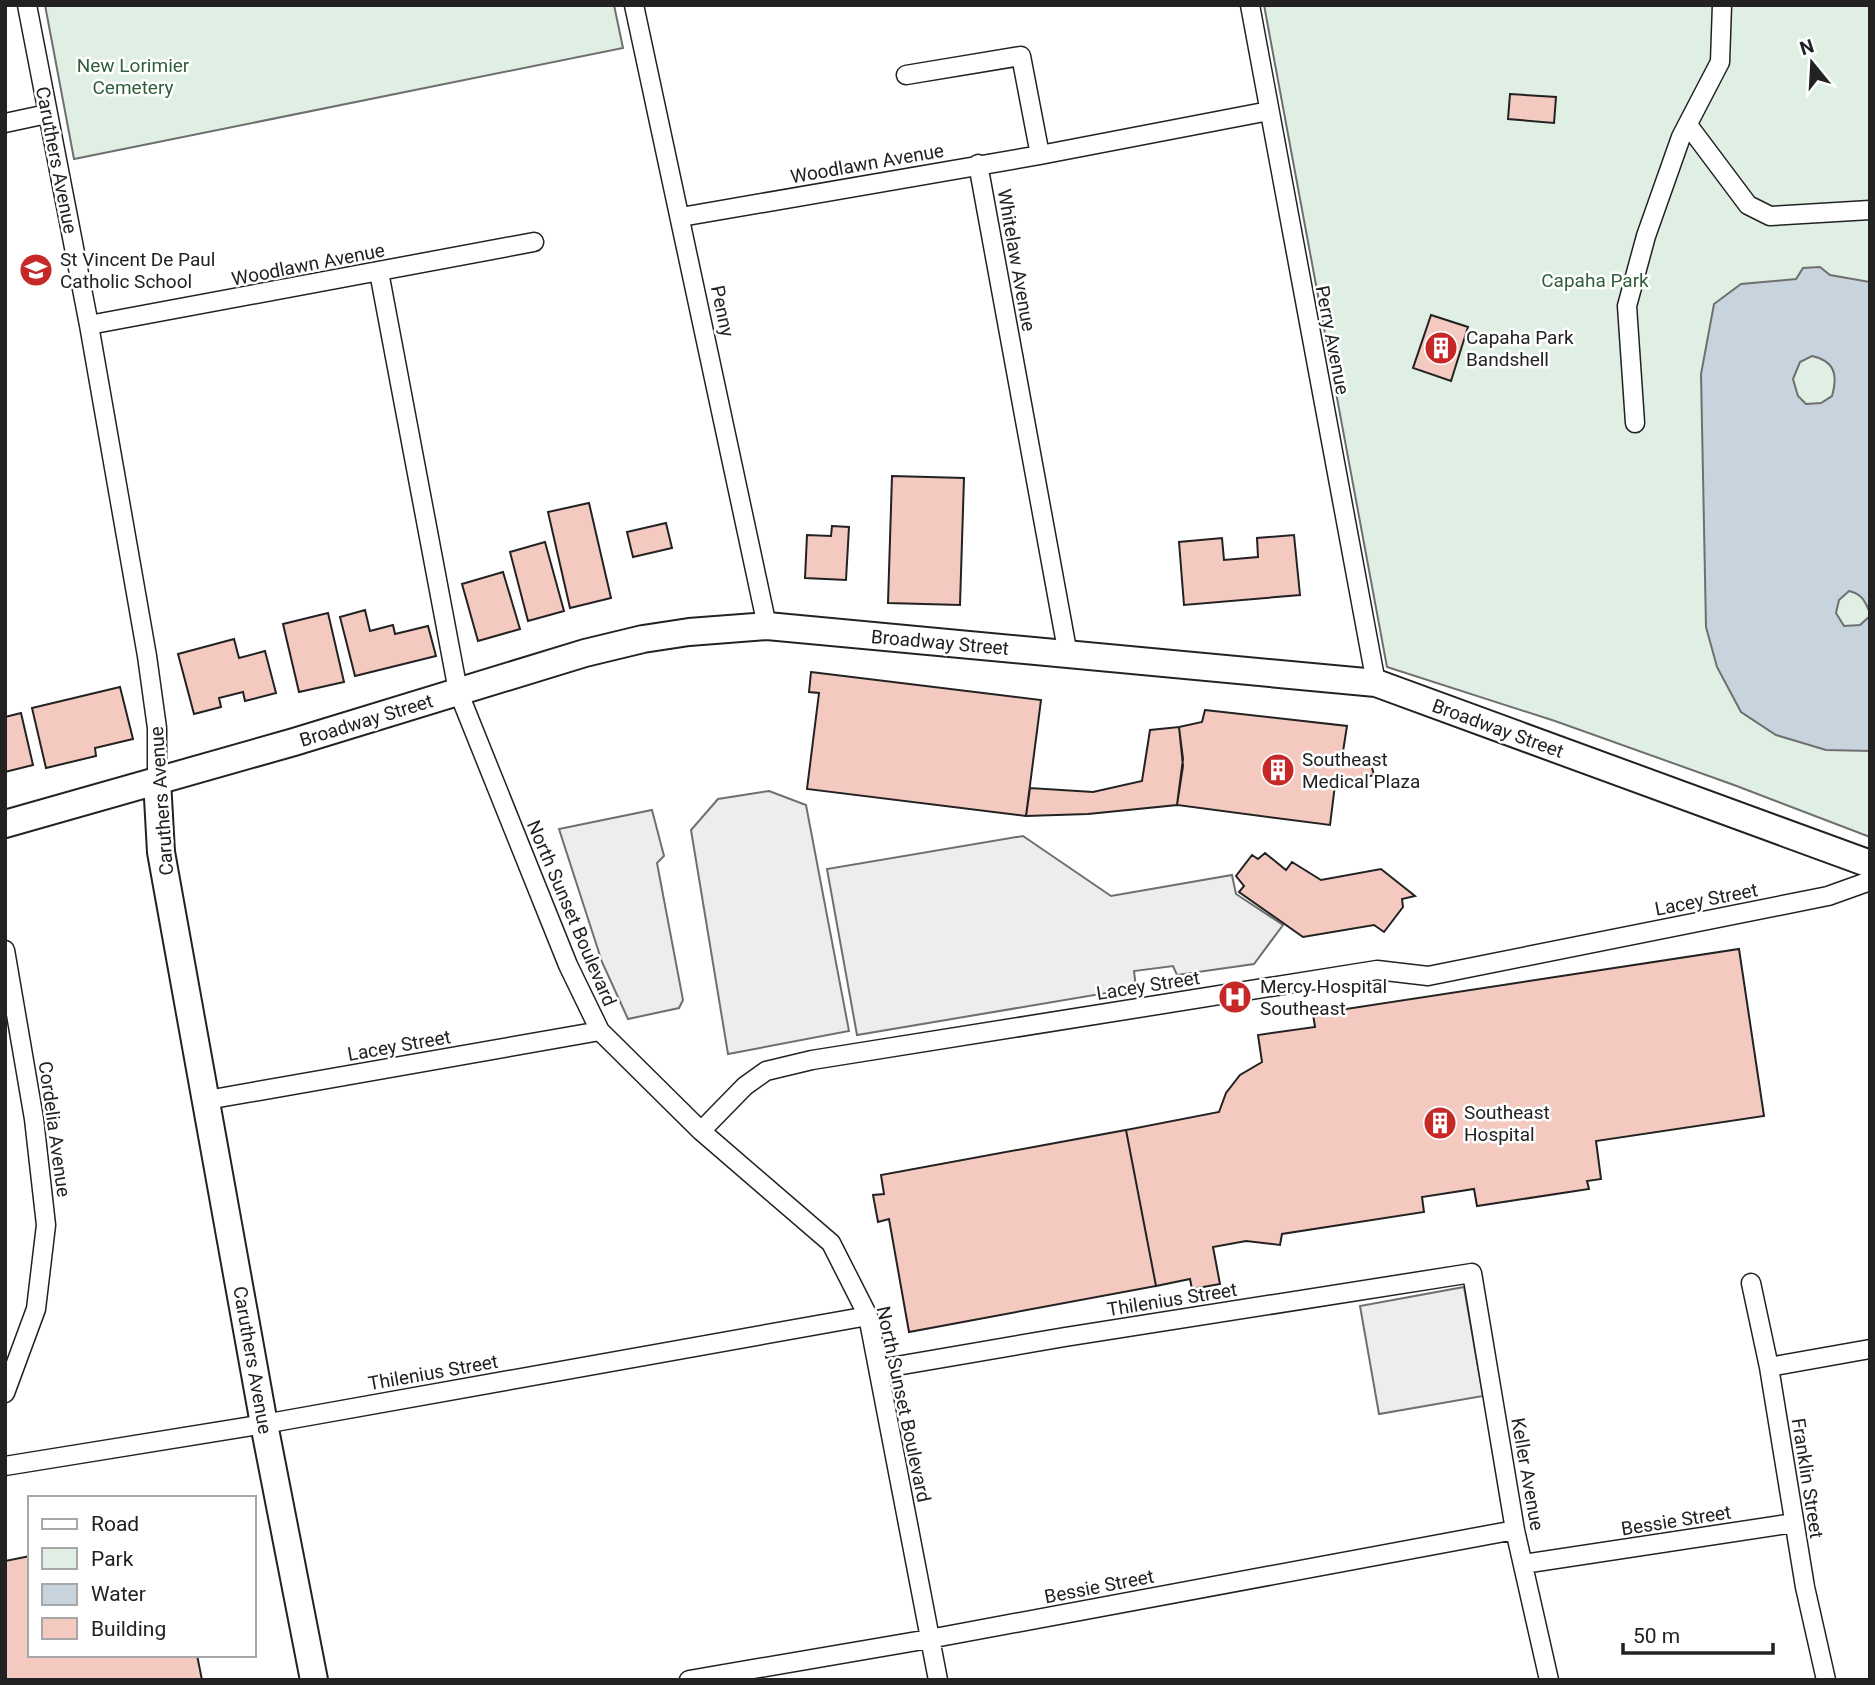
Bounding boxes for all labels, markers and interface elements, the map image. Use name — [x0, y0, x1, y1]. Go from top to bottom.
north arrow — [1777, 28, 1847, 98]
text: N — [1797, 34, 1817, 60]
park label: New Lorimier Cemetery — [77, 54, 190, 99]
street label: Caruthers Avenue — [31, 85, 82, 236]
street label: Woodlawn Avenue — [789, 139, 946, 188]
street label: Whitelaw Avenue — [993, 187, 1040, 333]
street label: Woodlawn Avenue — [230, 238, 387, 291]
place label: St Vincent De Paul Catholic School — [60, 248, 215, 293]
school or university icon: St Vincent De Paul Catholic School — [17, 251, 55, 289]
park label: Capaha Park — [1541, 269, 1649, 292]
street label: Penny — [706, 283, 739, 339]
street label: Perry Avenue — [1311, 284, 1354, 397]
place label: Capaha Park Bandshell — [1466, 326, 1574, 371]
building icon: Capaha Park Bandshell — [1422, 329, 1460, 367]
street label: Broadway Street — [870, 625, 1010, 660]
street label: Broadway Street — [297, 689, 436, 752]
street label: Broadway Street — [1429, 694, 1567, 763]
street label: Caruthers Avenue — [145, 726, 178, 876]
place label: Southeast Medical Plaza — [1302, 748, 1420, 793]
building icon: Southeast Medical Plaza — [1259, 751, 1297, 789]
street label: North Sunset Boulevard — [522, 817, 621, 1010]
street label: Lacey Street — [1653, 878, 1759, 921]
street label: Lacey Street — [1095, 966, 1201, 1005]
place label: Mercy Hospital Southeast — [1260, 975, 1387, 1020]
hospital icon: Mercy Hospital Southeast — [1216, 978, 1254, 1016]
street label: Lacey Street — [346, 1025, 452, 1066]
street label: Cordelia Avenue — [34, 1060, 75, 1198]
place label: Southeast Hospital — [1464, 1101, 1550, 1146]
building icon: Southeast Hospital — [1421, 1104, 1459, 1142]
street label: Thilenius Street — [1105, 1278, 1239, 1321]
street label: Caruthers Avenue — [228, 1284, 277, 1436]
street label: North Sunset Boulevard — [871, 1304, 936, 1504]
street label: Thilenius Street — [366, 1350, 500, 1395]
street label: Keller Avenue — [1506, 1416, 1549, 1532]
street label: Franklin Street — [1787, 1416, 1828, 1540]
legend — [28, 1496, 256, 1657]
street label: Bessie Street — [1619, 1500, 1733, 1541]
text: Road — [91, 1512, 139, 1536]
text: Park — [91, 1547, 134, 1571]
street label: Bessie Street — [1042, 1565, 1156, 1608]
text: Water — [91, 1582, 146, 1606]
scale bar — [1623, 1612, 1773, 1656]
text: Building — [91, 1617, 166, 1641]
text: 50 m — [1633, 1624, 1680, 1648]

